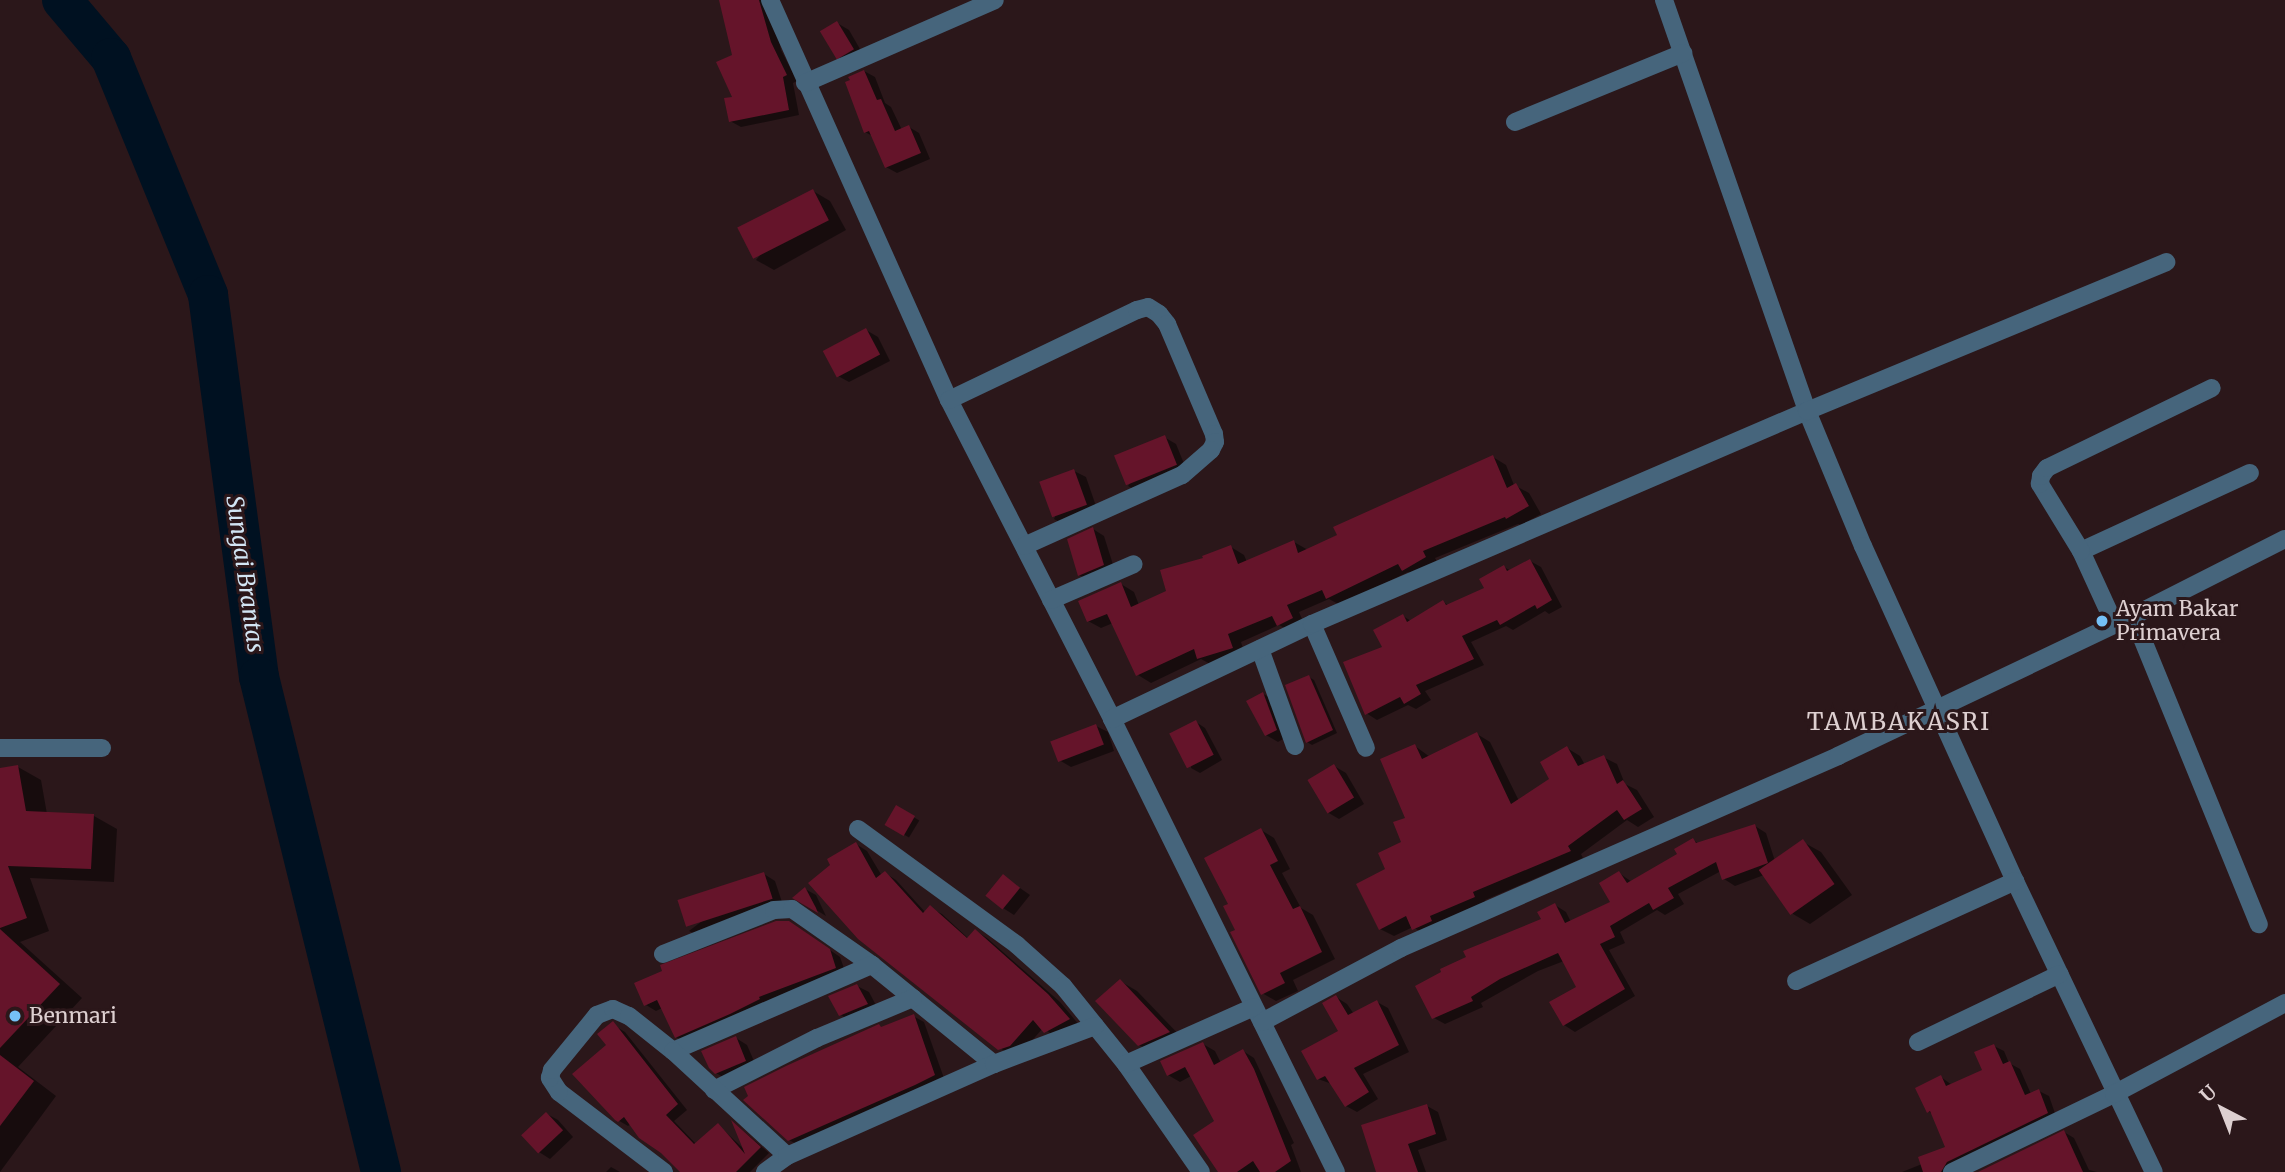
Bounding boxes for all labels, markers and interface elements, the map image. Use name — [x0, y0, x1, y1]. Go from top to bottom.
water label: Sungai Brantas — [220, 494, 270, 654]
place label: Ayam Bakar Primavera — [2116, 596, 2238, 646]
marker: Ayam Bakar Primavera — [2094, 613, 2110, 629]
district label: TAMBAKASRI — [1808, 708, 1990, 736]
place label: Benmari — [29, 1003, 117, 1029]
marker: Benmari — [7, 1008, 23, 1024]
north arrow — [2187, 1074, 2257, 1144]
text: U — [2195, 1080, 2221, 1107]

